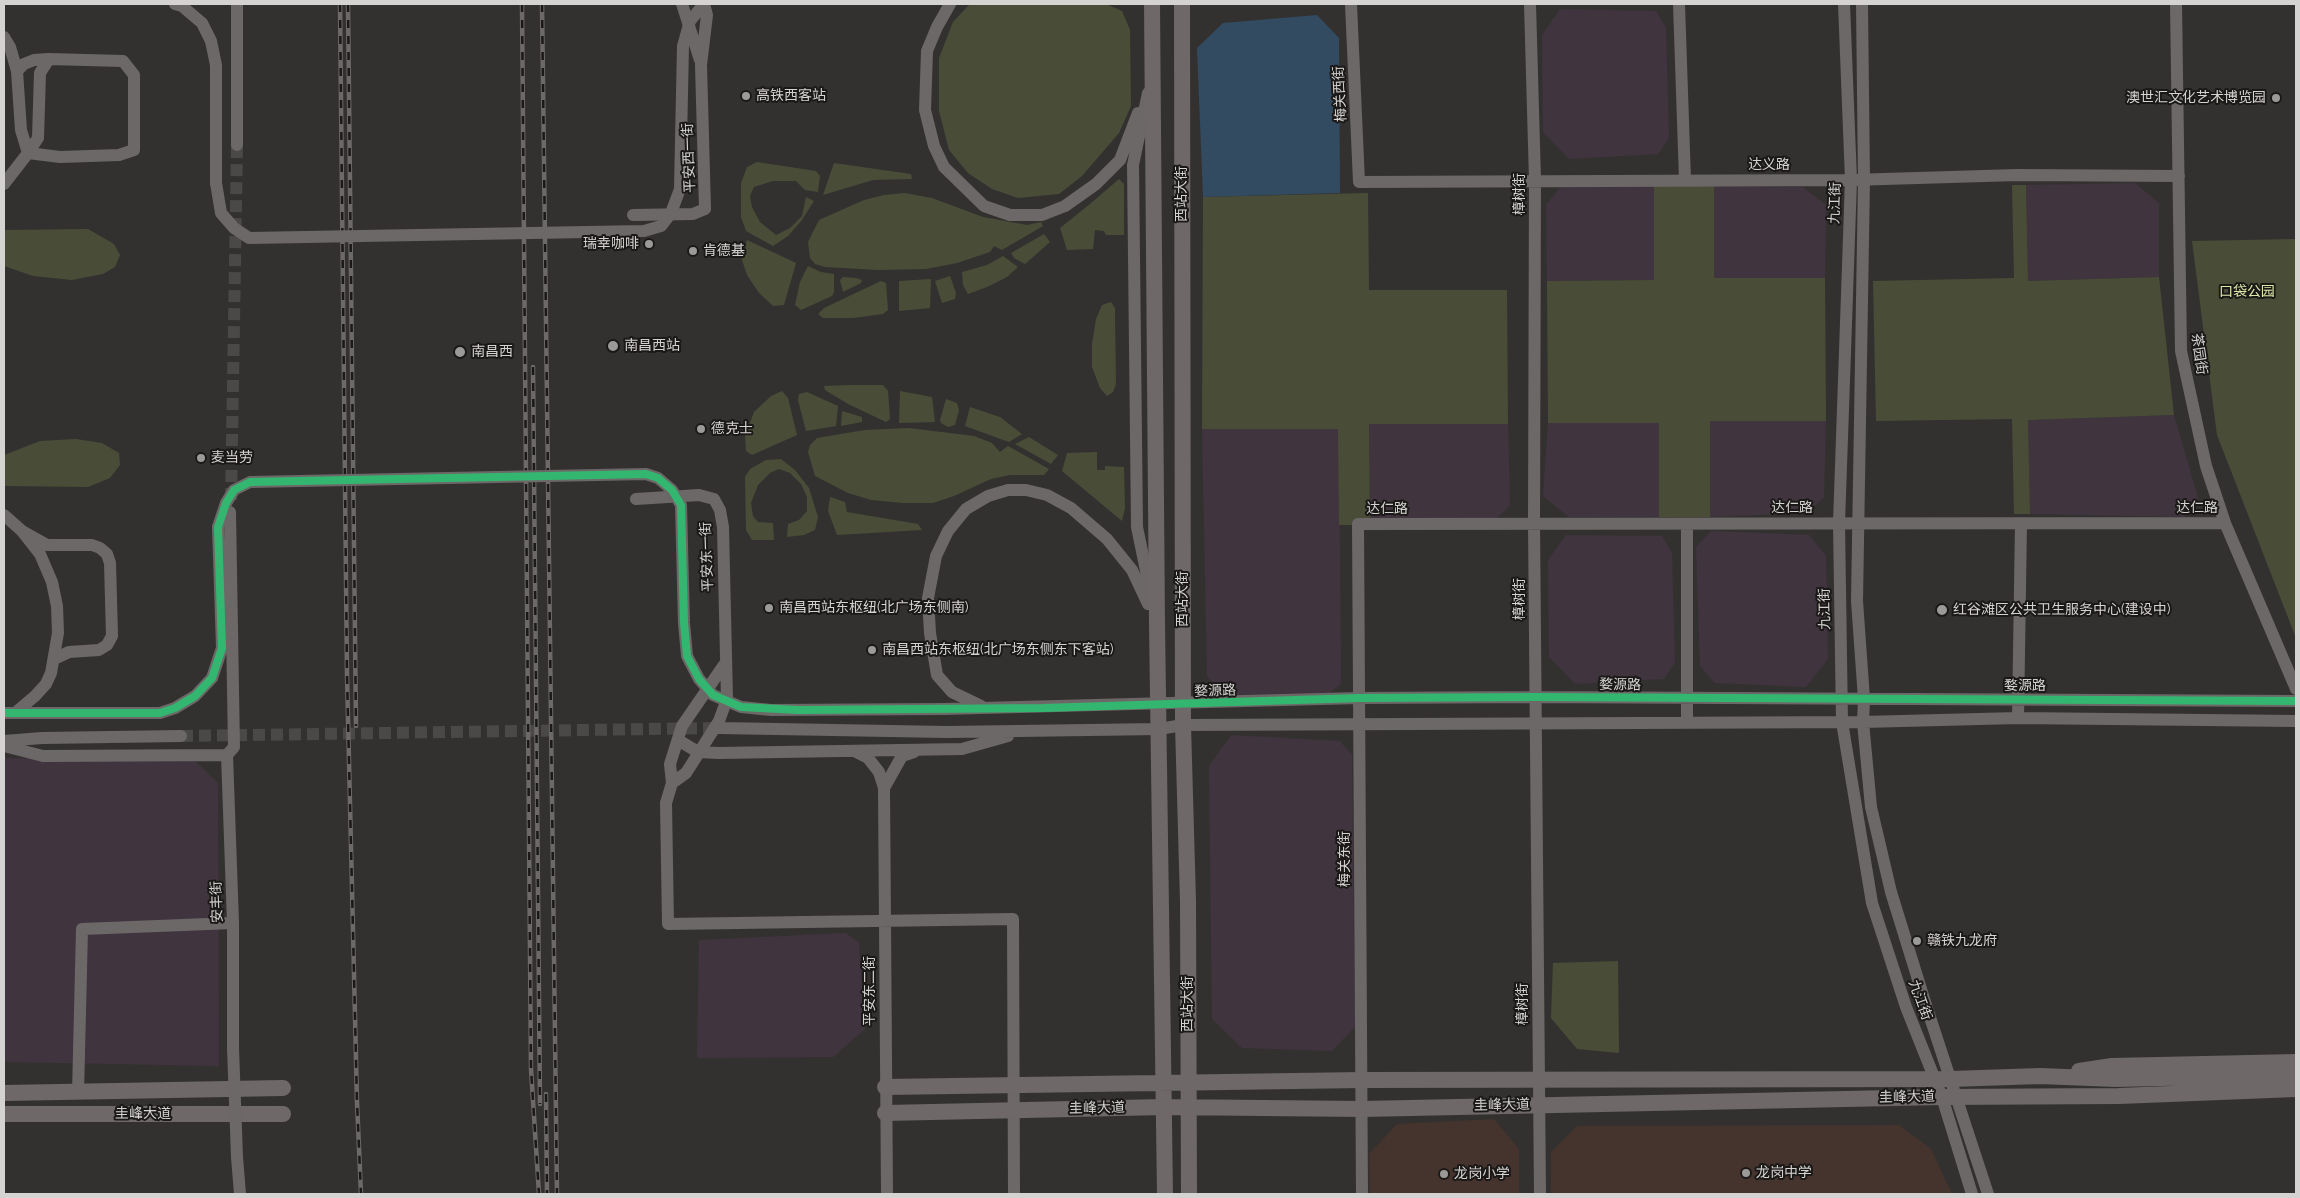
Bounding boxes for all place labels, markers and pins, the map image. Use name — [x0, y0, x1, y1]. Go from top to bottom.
place label: 高铁西客站 — [756, 88, 826, 104]
marker: 高铁西客站 — [740, 90, 752, 102]
place label: 澳世汇文化艺术博览园 — [2126, 90, 2266, 106]
marker: 澳世汇文化艺术博览园 — [2270, 92, 2282, 104]
place label: 瑞幸咖啡 — [583, 236, 639, 252]
marker: 瑞幸咖啡 — [643, 238, 655, 250]
place label: 肯德基 — [703, 243, 745, 259]
marker: 肯德基 — [687, 245, 699, 257]
place label: 南昌西站 — [624, 338, 680, 354]
marker: 南昌西站 — [606, 339, 620, 353]
place label: 南昌西 — [471, 344, 513, 360]
marker: 南昌西 — [453, 345, 467, 359]
place label: 德克士 — [711, 421, 753, 437]
marker: 德克士 — [695, 423, 707, 435]
place label: 麦当劳 — [211, 450, 253, 466]
marker: 麦当劳 — [195, 452, 207, 464]
place label: 南昌西站东枢纽(北广场东侧南) — [779, 600, 969, 616]
marker: 南昌西站东枢纽(北广场东侧南) — [763, 602, 775, 614]
place label: 红谷滩区公共卫生服务中心(建设中) — [1953, 602, 2171, 618]
marker: 红谷滩区公共卫生服务中心(建设中) — [1935, 603, 1949, 617]
place label: 南昌西站东枢纽(北广场东侧东下客站) — [882, 642, 1114, 658]
marker: 南昌西站东枢纽(北广场东侧东下客站) — [866, 644, 878, 656]
place label: 赣铁九龙府 — [1927, 933, 1997, 949]
marker: 赣铁九龙府 — [1911, 935, 1923, 947]
place label: 龙岗中学 — [1756, 1165, 1812, 1181]
place label: 龙岗小学 — [1454, 1166, 1510, 1182]
marker: 龙岗中学 — [1740, 1167, 1752, 1179]
marker: 龙岗小学 — [1438, 1168, 1450, 1180]

